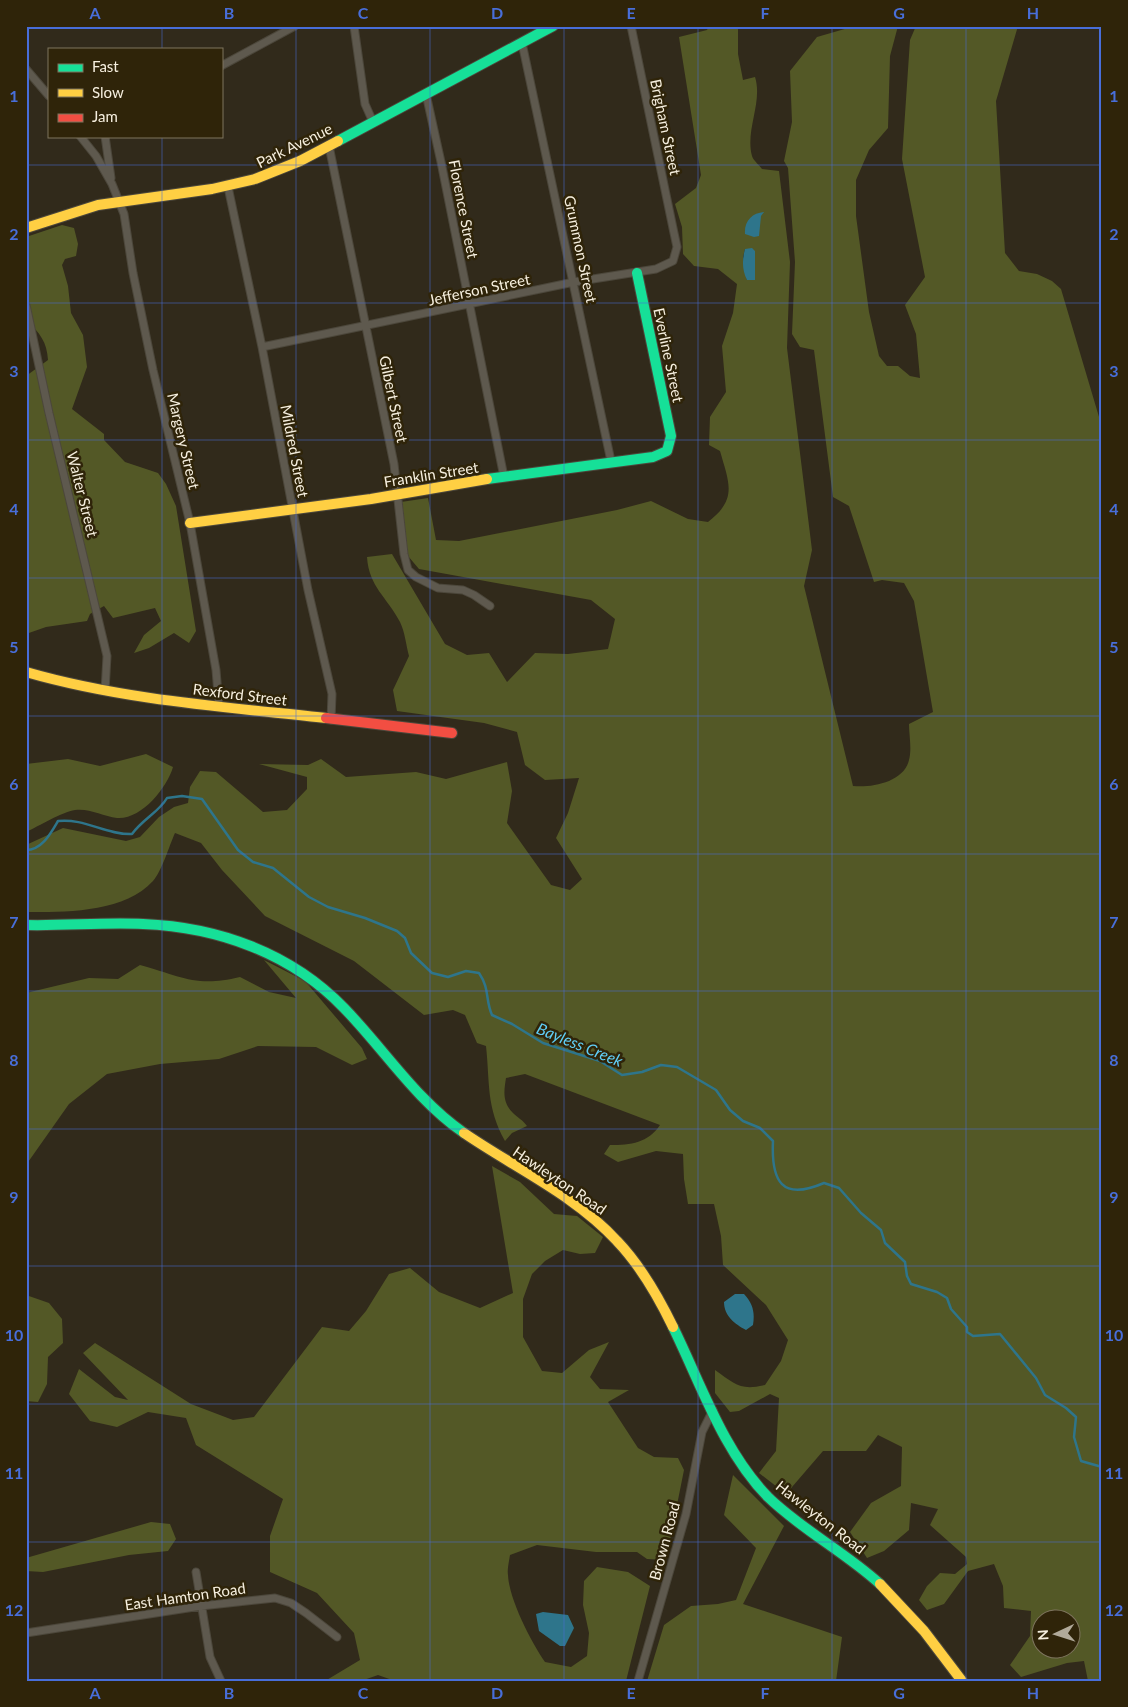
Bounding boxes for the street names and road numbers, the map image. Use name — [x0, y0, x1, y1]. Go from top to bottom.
street label: Brigham Street — [647, 77, 685, 177]
street label: Park Avenue — [253, 119, 335, 171]
street label: Florence Street — [446, 158, 483, 260]
street label: Grummon Street — [561, 194, 601, 305]
street label: Jefferson Street — [426, 269, 532, 309]
street label: Everline Street — [650, 306, 688, 404]
street label: Gilbert Street — [376, 354, 412, 445]
street label: Margery Street — [164, 391, 204, 491]
street label: Mildred Street — [277, 403, 313, 500]
street label: Walter Street — [64, 449, 102, 539]
street label: Franklin Street — [382, 458, 480, 490]
street label: Rexford Street — [192, 679, 289, 709]
street label: Hawleyton Road — [510, 1142, 610, 1218]
street label: Hawleyton Road — [773, 1476, 869, 1558]
street label: Brown Road — [645, 1500, 683, 1582]
street label: East Hamton Road — [123, 1579, 247, 1613]

